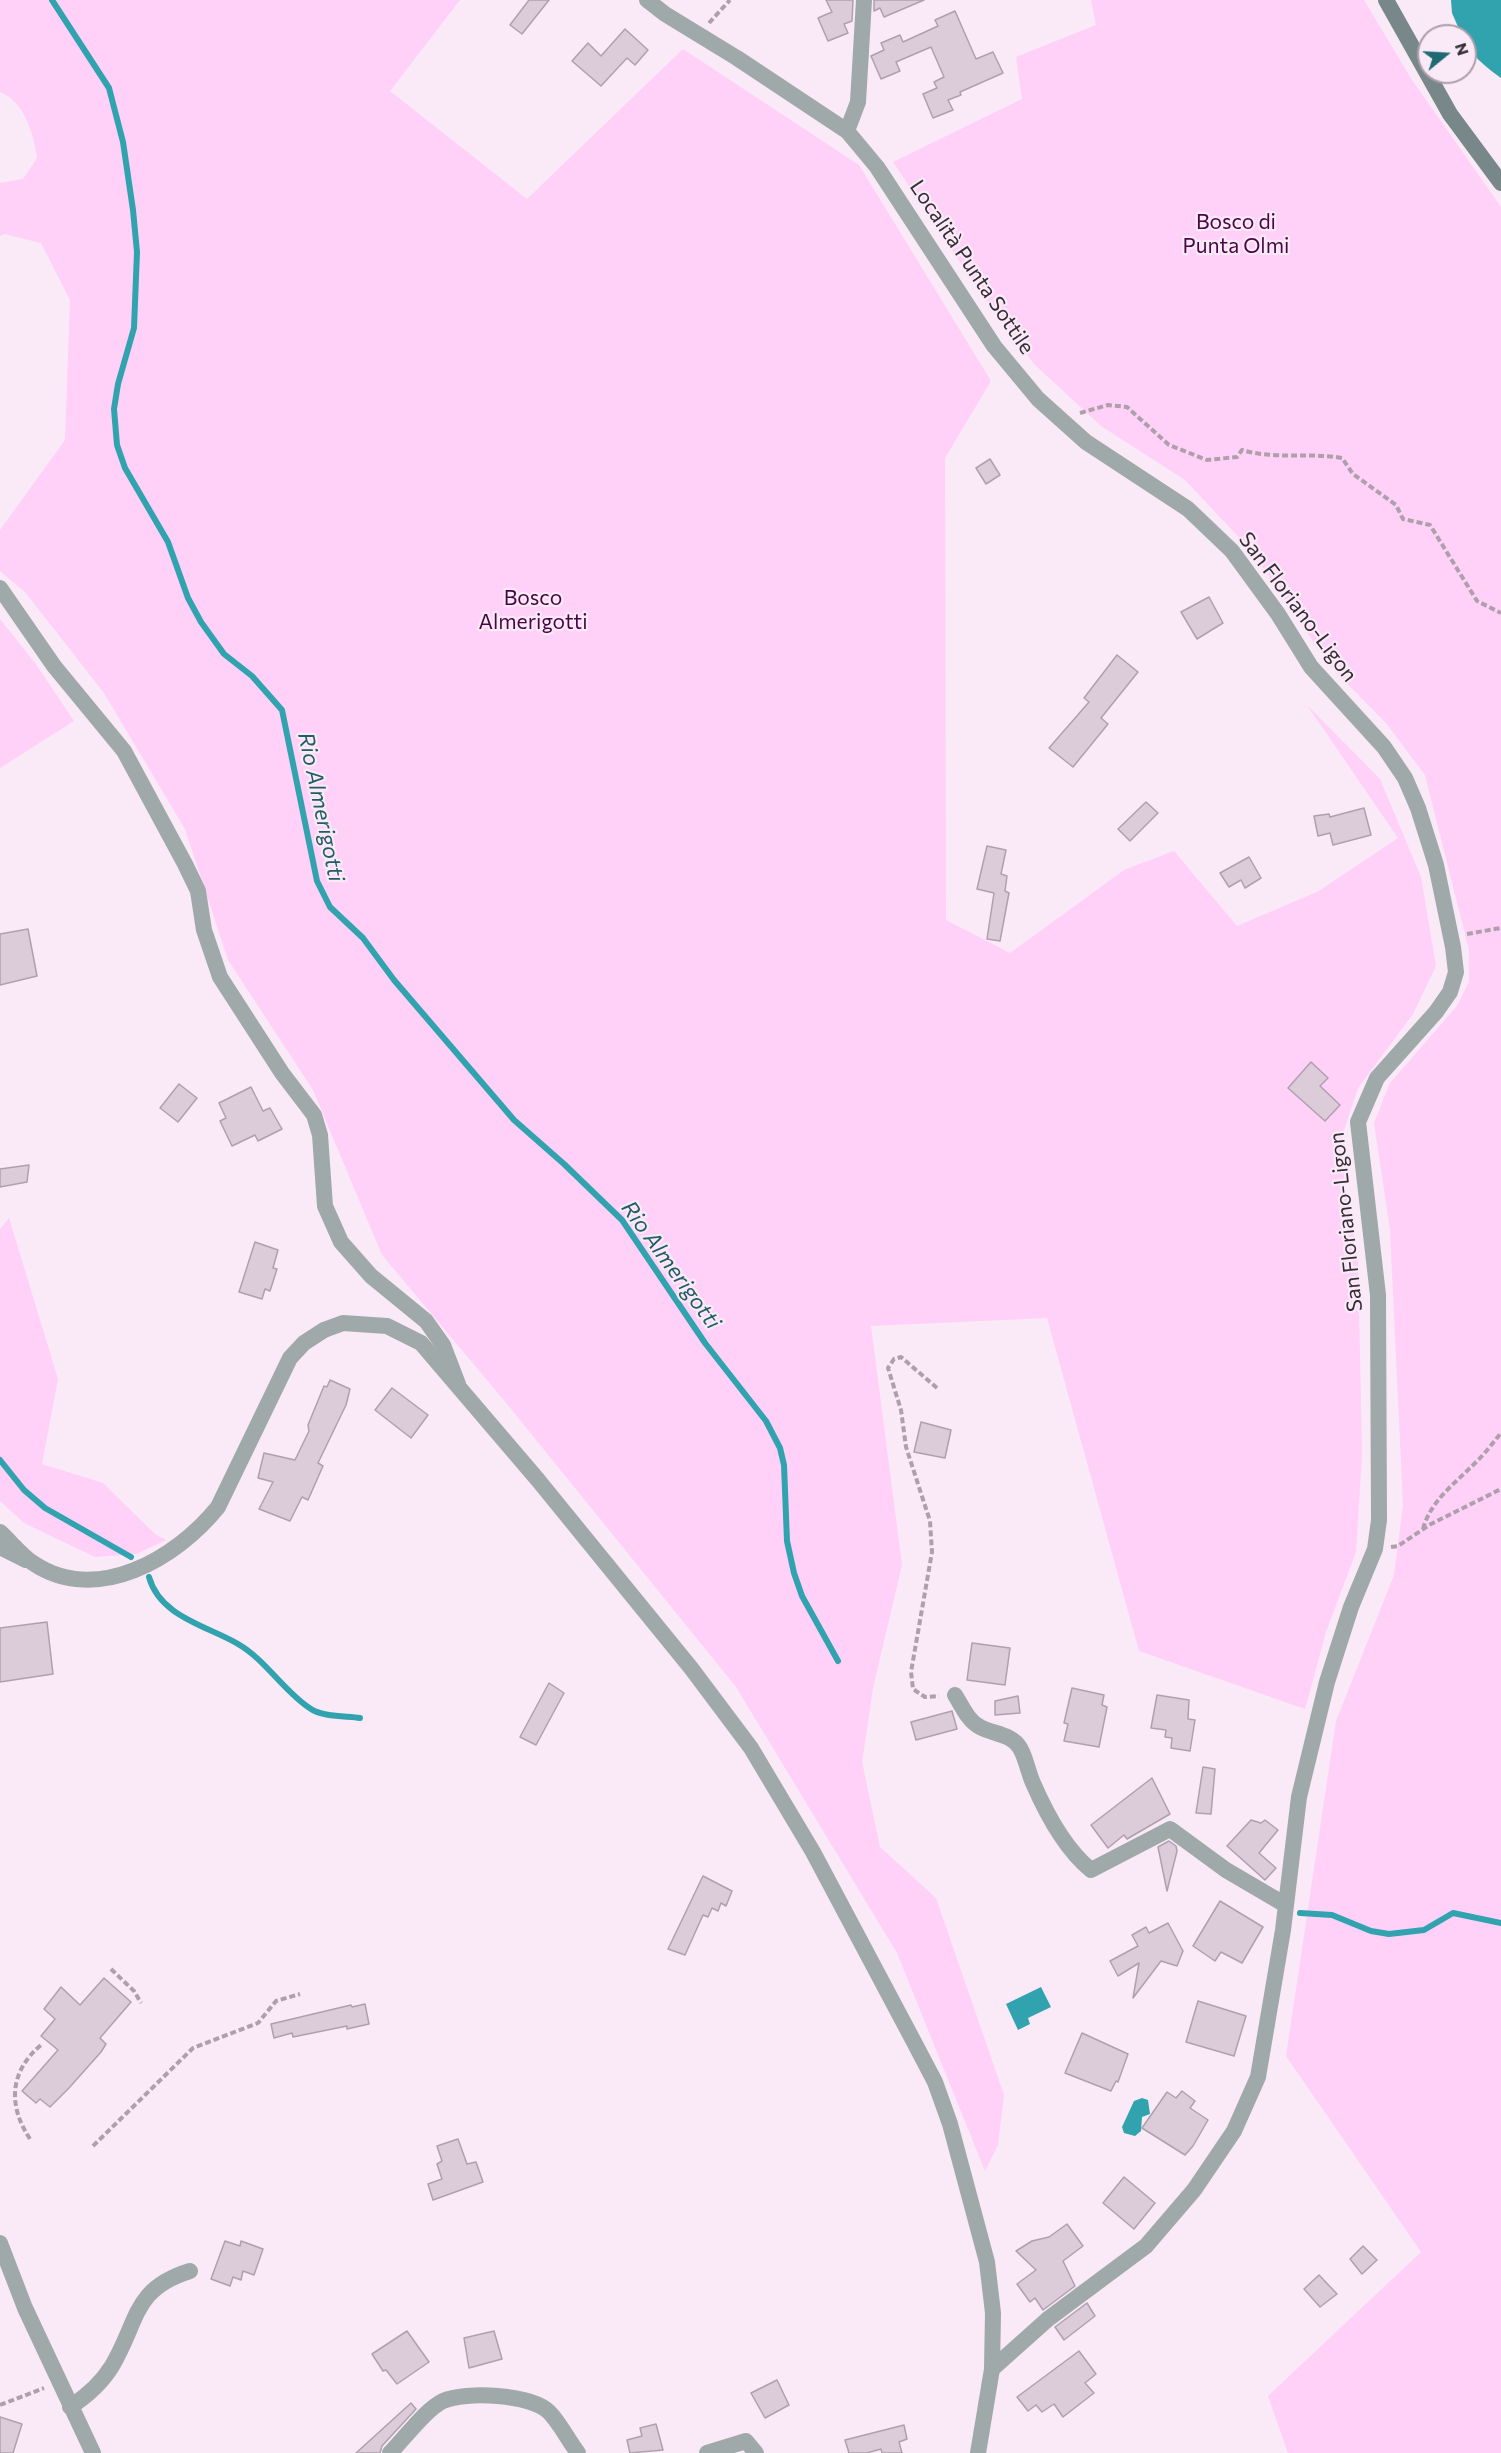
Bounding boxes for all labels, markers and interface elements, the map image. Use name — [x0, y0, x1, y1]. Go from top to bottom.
north arrow — [1417, 24, 1477, 84]
text: N — [1452, 40, 1474, 58]
street label: Località Punta Sottile — [904, 175, 1040, 359]
park label: Bosco di Punta Olmi — [1183, 209, 1289, 259]
street label: San Floriano-Ligon — [1234, 527, 1362, 687]
park label: Bosco Almerigotti — [478, 585, 588, 635]
water label: Rio Almerigotti — [292, 730, 350, 884]
street label: San Floriano-Ligon — [1324, 1131, 1368, 1313]
water label: Rio Almerigotti — [616, 1196, 726, 1334]

